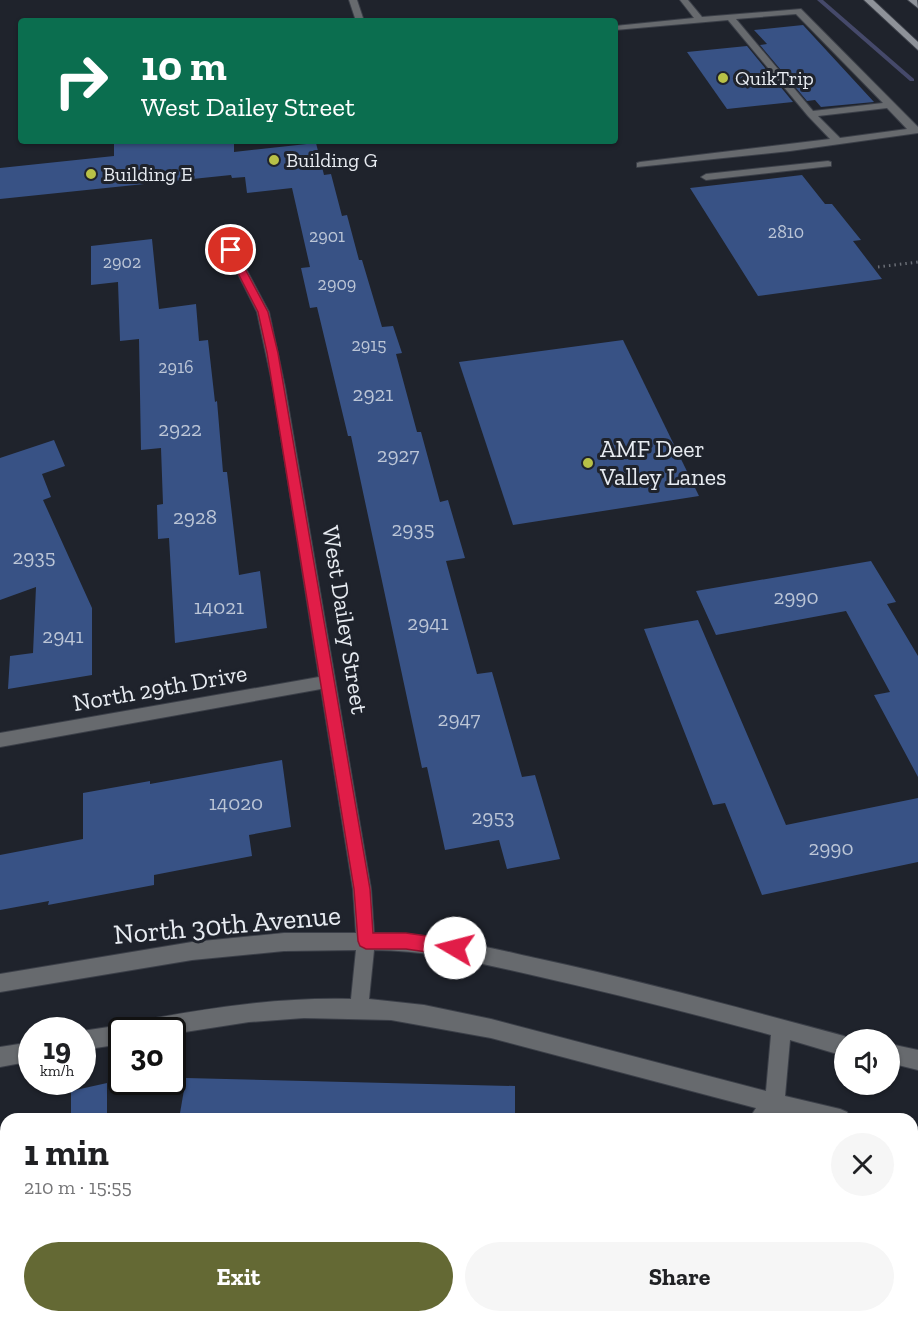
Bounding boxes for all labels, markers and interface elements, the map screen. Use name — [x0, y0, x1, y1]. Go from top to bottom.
text: 10 m — [141, 40, 227, 91]
icon: right — [42, 42, 120, 120]
place label: QuikTrip — [735, 66, 814, 90]
marker: QuikTrip — [716, 71, 730, 85]
text: West Dailey Street — [141, 91, 355, 123]
place label: Building G — [286, 148, 378, 172]
marker: Building G — [267, 153, 281, 167]
place label: Building E — [103, 162, 193, 186]
marker: Building E — [84, 167, 98, 181]
house number: 2810 — [768, 221, 804, 243]
pin — [205, 224, 256, 275]
house number: 2901 — [309, 225, 345, 247]
icon: arrive — [214, 233, 247, 266]
house number: 2902 — [103, 251, 141, 273]
house number: 2909 — [318, 273, 356, 295]
house number: 2915 — [352, 334, 386, 356]
house number: 2916 — [158, 356, 194, 378]
house number: 2921 — [353, 381, 393, 406]
house number: 2922 — [158, 416, 202, 441]
place label: AMF Deer Valley Lanes — [599, 434, 727, 491]
house number: 2927 — [377, 442, 419, 467]
marker: AMF Deer Valley Lanes — [581, 456, 595, 470]
house number: 2928 — [173, 504, 217, 529]
house number: 2935 — [392, 516, 435, 541]
street label: West Dailey Street — [316, 524, 375, 716]
house number: 2935 — [13, 544, 56, 569]
house number: 2990 — [773, 584, 819, 609]
house number: 14021 — [194, 594, 244, 619]
house number: 2941 — [407, 610, 449, 635]
house number: 2941 — [42, 623, 84, 648]
street label: North 29th Drive — [71, 658, 249, 717]
house number: 2947 — [438, 706, 481, 731]
house number: 14020 — [209, 790, 263, 815]
house number: 2953 — [472, 804, 515, 829]
house number: 2990 — [808, 835, 854, 860]
street label: North 30th Avenue — [112, 898, 342, 951]
position arrow — [423, 916, 487, 980]
speed limit sign: 30 — [108, 1017, 186, 1095]
map controls — [834, 1029, 900, 1095]
button: sound — [834, 1029, 900, 1095]
text: 19 — [43, 1031, 71, 1067]
text: km/h — [40, 1062, 74, 1080]
text: 1 min — [24, 1131, 109, 1174]
button: close — [831, 1133, 894, 1196]
text: 210 m · 15:55 — [24, 1175, 132, 1199]
button: Exit — [24, 1242, 453, 1311]
button: Share — [465, 1242, 894, 1311]

